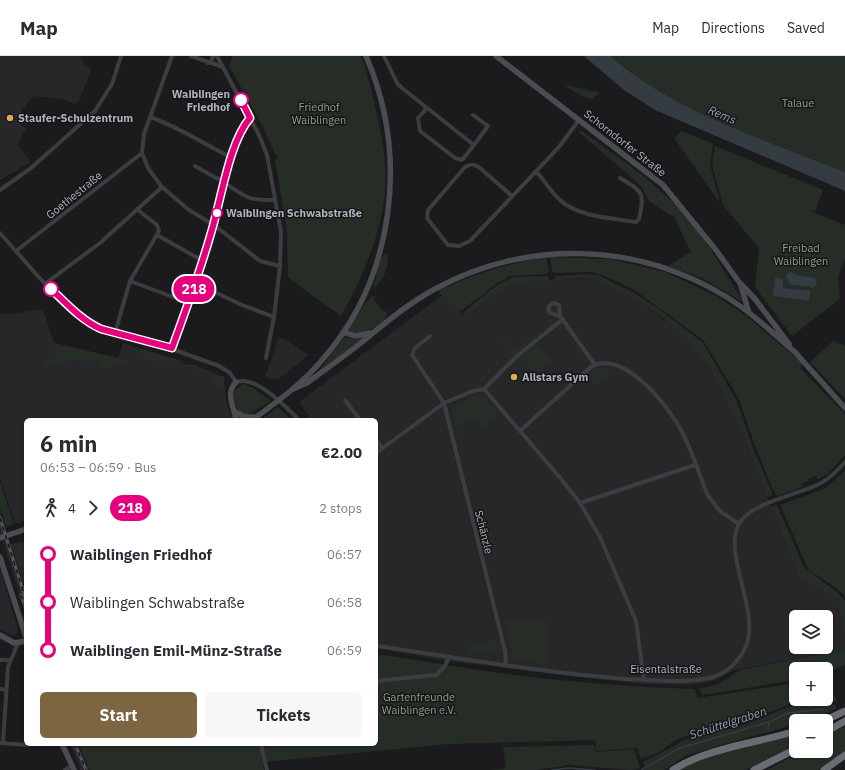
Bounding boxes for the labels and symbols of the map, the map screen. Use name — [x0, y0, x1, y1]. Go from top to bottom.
place label: Waiblingen Friedhof — [172, 87, 230, 114]
marker: Waiblingen Friedhof — [233, 92, 249, 108]
park label: Talaue — [782, 96, 814, 110]
park label: Friedhof Waiblingen — [292, 100, 346, 127]
water label: Rems — [706, 102, 739, 127]
street label: Schorndorfer Straße — [581, 107, 669, 179]
place label: Staufer-Schulzentrum — [18, 111, 133, 125]
marker: Staufer-Schulzentrum — [5, 113, 15, 123]
street label: Goethestraße — [43, 168, 105, 222]
place label: Waiblingen Schwabstraße — [226, 206, 362, 220]
marker: Waiblingen Schwabstraße — [211, 207, 223, 219]
park label: Freibad Waiblingen — [774, 241, 828, 268]
line badge: 218 — [171, 276, 217, 302]
unlabelled marker — [43, 281, 59, 297]
place label: Allstars Gym — [522, 370, 588, 384]
marker: Allstars Gym — [509, 372, 519, 382]
street label: Schänzle — [472, 509, 496, 555]
street label: Eisentalstraße — [630, 662, 702, 676]
park label: Gartenfreunde Waiblingen e.V. — [382, 690, 456, 717]
water label: Schüttelgraben — [687, 703, 769, 742]

